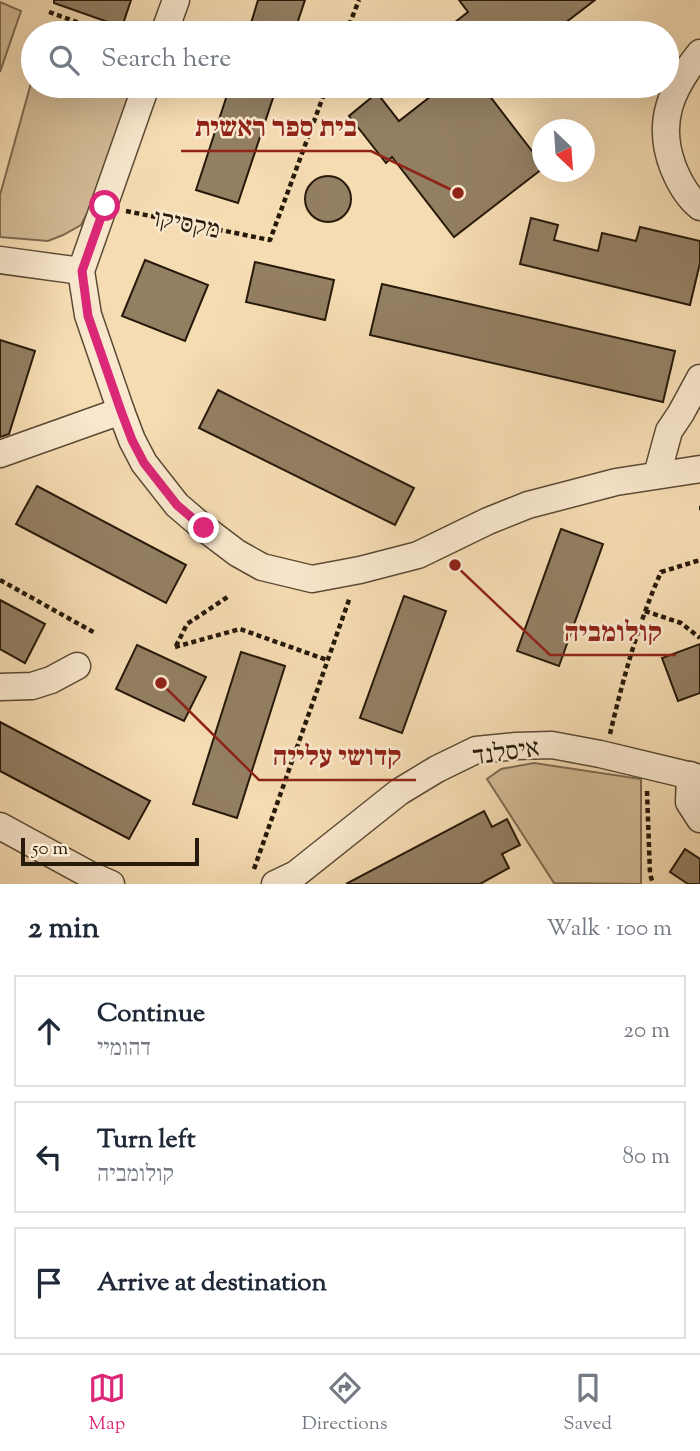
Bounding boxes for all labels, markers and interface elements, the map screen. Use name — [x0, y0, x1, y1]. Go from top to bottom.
search box — [21, 21, 679, 98]
icon: search — [45, 41, 83, 79]
text: Search here — [101, 41, 231, 78]
callout: בית ספר ראשית — [181, 102, 371, 151]
text: בית ספר ראשית — [195, 109, 357, 149]
north arrow — [532, 119, 595, 182]
route start — [89, 190, 120, 221]
street label: מקסיקו — [150, 201, 223, 250]
route end — [188, 512, 219, 543]
callout: קולומביה — [550, 606, 676, 655]
text: קולומביה — [564, 614, 662, 654]
street label: איסלנד — [471, 730, 542, 776]
callout: קדושי עלייה — [259, 731, 416, 780]
text: קדושי עלייה — [273, 738, 401, 778]
scale bar — [21, 835, 200, 867]
text: 50 m — [32, 836, 68, 863]
text: 2 min — [28, 908, 100, 951]
text: Walk · 100 m — [547, 913, 672, 946]
text: Continue — [97, 996, 205, 1033]
icon: ahead — [30, 1012, 68, 1050]
text: 20 m — [623, 1015, 670, 1048]
text: דהומיי — [97, 1033, 151, 1066]
text: Turn left — [97, 1122, 196, 1159]
icon: left — [30, 1138, 68, 1176]
text: 80 m — [622, 1141, 670, 1174]
text: קולומביה — [97, 1159, 174, 1192]
icon: arrive — [30, 1264, 68, 1302]
text: Arrive at destination — [97, 1265, 327, 1302]
tab: Map — [88, 1369, 126, 1438]
tab: Directions — [302, 1369, 387, 1438]
tab: Saved — [563, 1369, 612, 1438]

